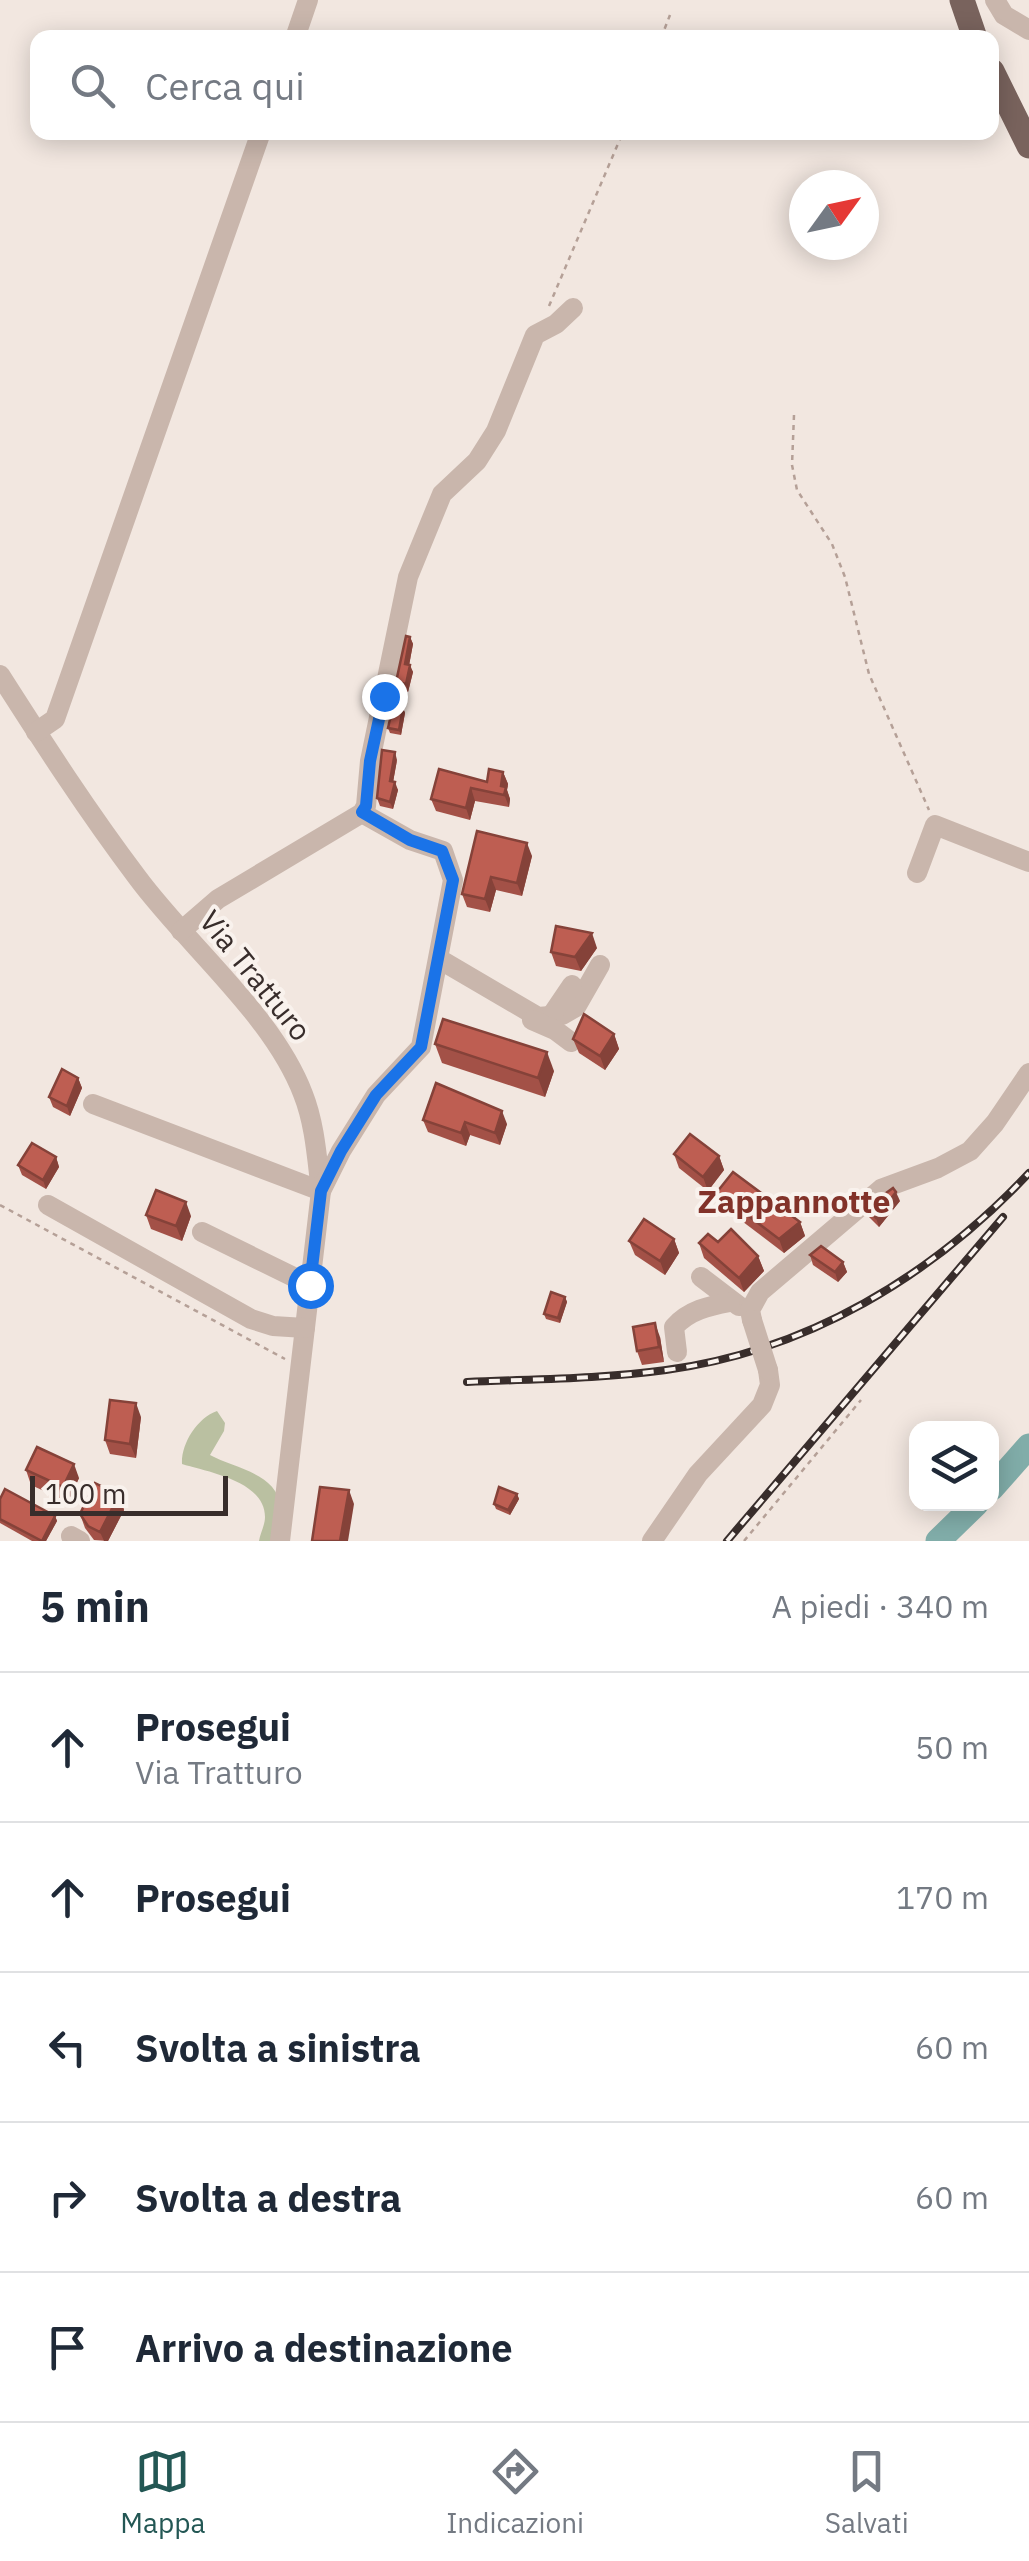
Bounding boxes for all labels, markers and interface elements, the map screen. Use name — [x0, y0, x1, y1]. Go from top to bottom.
search box — [30, 30, 999, 140]
icon: search — [65, 58, 120, 113]
text: Cerca qui — [145, 61, 305, 110]
north arrow — [789, 170, 879, 260]
route end — [362, 674, 408, 720]
street label: Via Tratturo — [192, 902, 321, 1048]
district label: Zappannotte — [698, 1180, 890, 1222]
route start — [288, 1263, 334, 1309]
map controls — [909, 1421, 999, 1511]
button: layers — [909, 1421, 999, 1511]
scale bar — [30, 1471, 228, 1516]
text: 100 m — [45, 1475, 126, 1512]
text: 5 min — [40, 1579, 150, 1634]
text: A piedi · 340 m — [772, 1585, 989, 1627]
text: Prosegui — [135, 1702, 291, 1751]
icon: ahead — [40, 1720, 95, 1775]
text: 50 m — [915, 1726, 989, 1768]
text: Via Tratturo — [135, 1751, 303, 1793]
icon: ahead — [40, 1870, 95, 1925]
text: Prosegui — [135, 1873, 291, 1922]
text: 170 m — [896, 1876, 989, 1918]
icon: left — [40, 2020, 95, 2075]
text: Svolta a sinistra — [135, 2023, 421, 2072]
text: 60 m — [915, 2026, 989, 2068]
icon: right — [40, 2170, 95, 2225]
text: Svolta a destra — [135, 2173, 402, 2222]
text: 60 m — [915, 2176, 989, 2218]
icon: arrive — [40, 2320, 95, 2375]
text: Arrivo a destinazione — [135, 2323, 513, 2372]
tab: Mappa — [120, 2444, 205, 2541]
tab: Indicazioni — [446, 2444, 584, 2541]
tab: Salvati — [825, 2444, 909, 2541]

